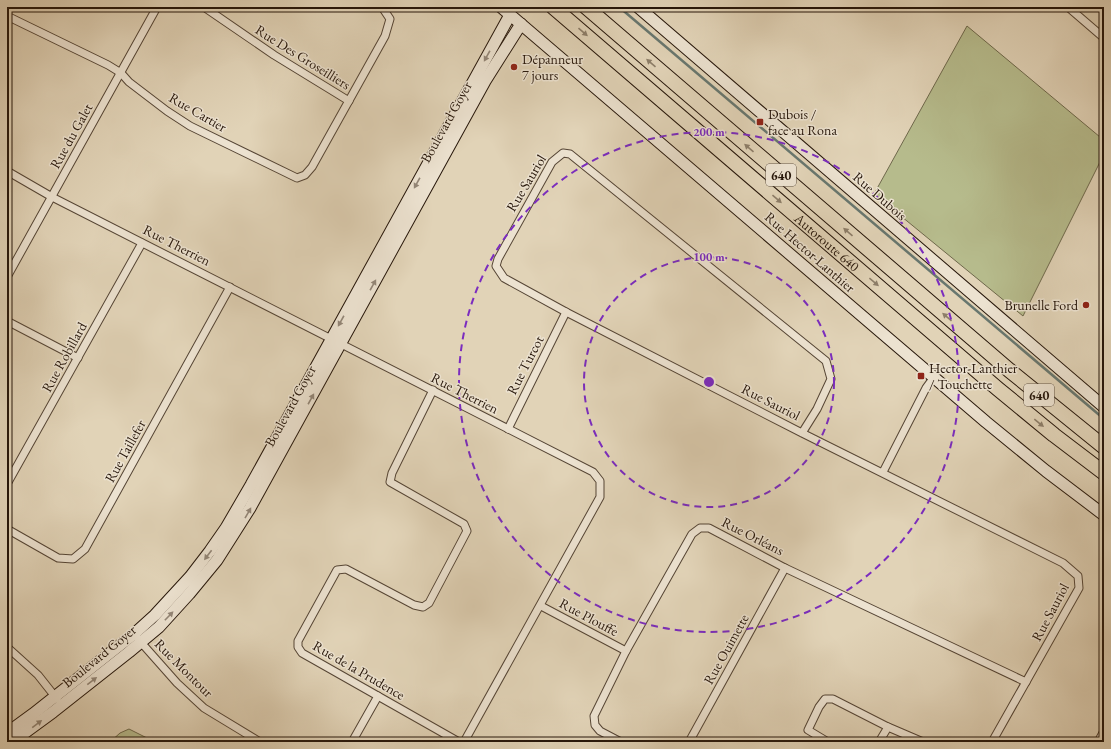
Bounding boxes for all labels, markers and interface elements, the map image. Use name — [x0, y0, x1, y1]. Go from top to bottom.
street label: Rue Des Groseilliers — [252, 20, 354, 94]
one-way arrow — [577, 28, 588, 37]
one-way arrow — [483, 50, 490, 62]
place label: Dépanneur 7 jours — [522, 50, 583, 84]
one-way arrow — [645, 58, 656, 67]
marker: Dépanneur 7 jours — [509, 62, 519, 72]
street label: Boulevard Goyer — [416, 78, 476, 166]
street label: Rue Cartier — [166, 88, 230, 136]
street label: Rue du Galet — [46, 100, 97, 172]
place label: Dubois / face au Rona — [768, 105, 837, 139]
marker: Dubois / face au Rona — [755, 117, 765, 127]
text: 200 m — [693, 124, 725, 140]
one-way arrow — [744, 143, 755, 152]
street label: Rue Sauriol — [502, 151, 550, 215]
road number: 640 — [766, 164, 796, 186]
street label: Rue Dubois — [849, 168, 911, 225]
one-way arrow — [414, 177, 421, 188]
one-way arrow — [771, 195, 782, 204]
street label: Rue Hector-Lanthier — [761, 208, 859, 296]
street label: Autoroute 640 — [790, 208, 863, 275]
street label: Rue Therrien — [140, 220, 214, 270]
one-way arrow — [843, 227, 853, 237]
text: 100 m — [693, 249, 725, 265]
one-way arrow — [868, 278, 879, 287]
one-way arrow — [370, 279, 376, 291]
place label: Brunelle Ford — [1004, 296, 1079, 314]
marker: Brunelle Ford — [1081, 300, 1091, 310]
one-way arrow — [941, 312, 952, 321]
one-way arrow — [338, 315, 345, 327]
street label: Rue Robillard — [37, 318, 91, 395]
street label: Rue Turcot — [502, 332, 548, 398]
place label: Hector-Lanthier / Touchette — [929, 359, 1018, 393]
street label: Boulevard Goyer — [260, 362, 320, 450]
street label: Rue Therrien — [428, 368, 502, 418]
marker: Hector-Lanthier / Touchette — [916, 371, 926, 381]
centre of rings — [702, 375, 716, 389]
street label: Rue Sauriol — [739, 380, 804, 425]
road number: 640 — [1024, 384, 1054, 406]
one-way arrow — [307, 393, 314, 405]
street label: Rue Taillefer — [100, 416, 150, 486]
one-way arrow — [1034, 419, 1045, 428]
one-way arrow — [244, 507, 251, 519]
street label: Rue Orléans — [719, 513, 787, 560]
one-way arrow — [204, 549, 212, 560]
street label: Rue Sauriol — [1027, 579, 1073, 644]
street label: Rue Plouffe — [556, 594, 622, 640]
street label: Rue Ouimette — [699, 610, 753, 687]
one-way arrow — [164, 611, 174, 621]
street label: Boulevard Goyer — [58, 620, 140, 691]
street label: Rue Montour — [151, 635, 217, 701]
street label: Rue de la Prudence — [310, 636, 409, 704]
one-way arrow — [87, 677, 98, 686]
one-way arrow — [32, 720, 42, 728]

